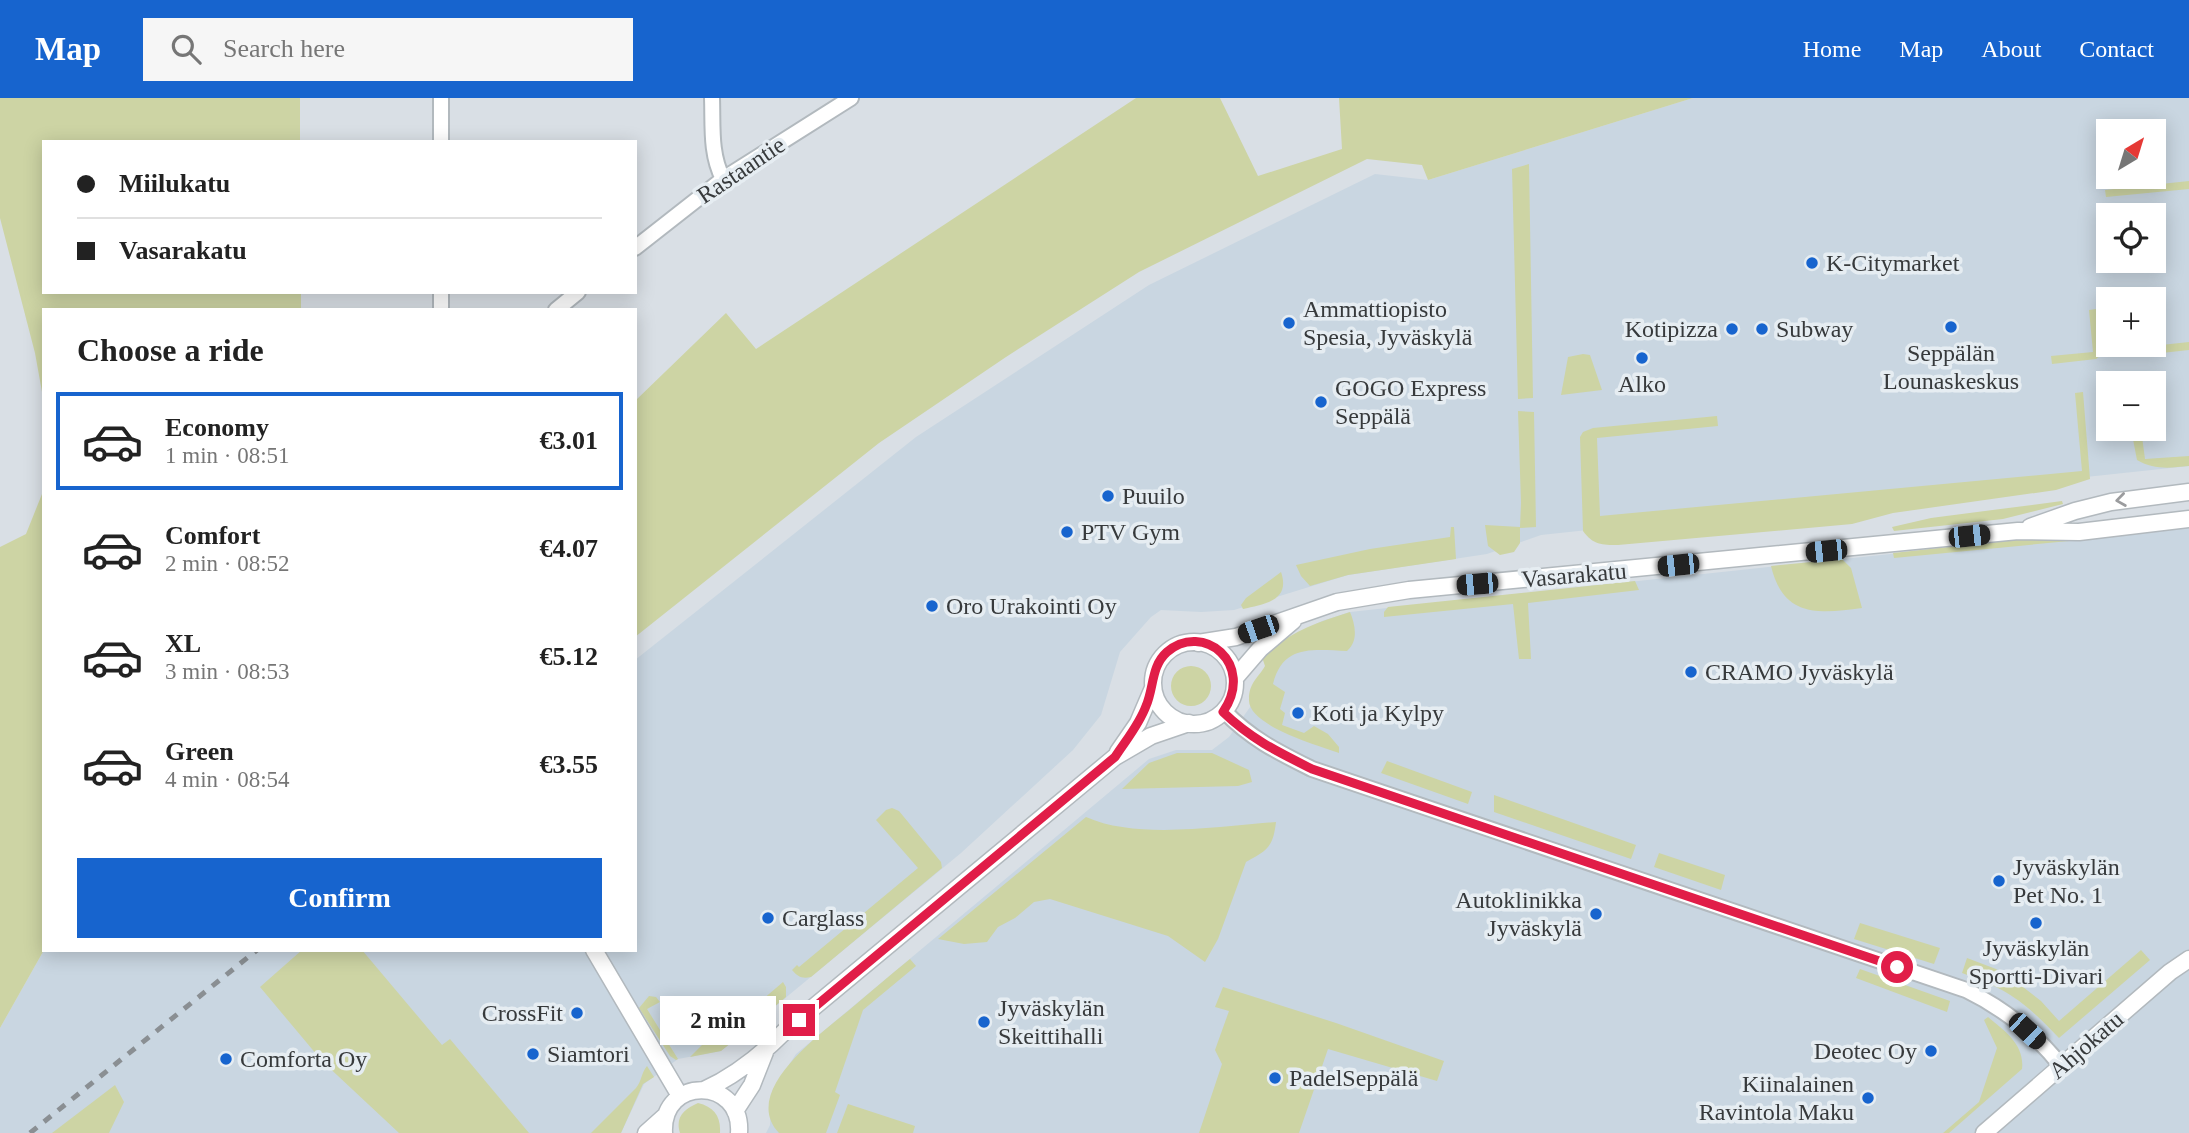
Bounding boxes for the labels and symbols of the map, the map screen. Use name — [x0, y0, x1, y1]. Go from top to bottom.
north arrow — [2096, 119, 2166, 189]
street label: Rastaantie — [692, 131, 790, 209]
place label: K-Citymarket — [1826, 250, 1960, 276]
marker: K-Citymarket — [1804, 255, 1820, 271]
place label: Ammattiopisto Spesia, Jyväskylä — [1303, 296, 1473, 350]
marker: Ammattiopisto Spesia, Jyväskylä — [1281, 315, 1297, 331]
place label: Kotipizza — [1625, 316, 1718, 342]
place label: Subway — [1776, 316, 1853, 342]
marker: Seppälän Lounaskeskus — [1943, 319, 1959, 335]
marker: Kotipizza — [1724, 321, 1740, 337]
marker: Subway — [1754, 321, 1770, 337]
place label: Seppälän Lounaskeskus — [1883, 340, 2019, 394]
marker: Alko — [1634, 350, 1650, 366]
place label: Alko — [1618, 371, 1666, 397]
place label: GOGO Express Seppälä — [1335, 375, 1486, 429]
marker: GOGO Express Seppälä — [1313, 394, 1329, 410]
place label: Puuilo — [1122, 483, 1185, 509]
marker: Puuilo — [1100, 488, 1116, 504]
one-way arrow — [2115, 493, 2127, 508]
place label: PTV Gym — [1081, 519, 1180, 545]
car — [1948, 523, 1991, 549]
marker: PTV Gym — [1059, 524, 1075, 540]
car — [1805, 538, 1848, 564]
car — [1657, 552, 1700, 578]
street label: Vasarakatu — [1520, 557, 1628, 593]
car — [1456, 572, 1499, 596]
place label: Oro Urakointi Oy — [946, 593, 1117, 619]
marker: Oro Urakointi Oy — [924, 598, 940, 614]
car — [1235, 612, 1282, 646]
place label: CRAMO Jyväskylä — [1705, 659, 1894, 685]
marker: CRAMO Jyväskylä — [1683, 664, 1699, 680]
place label: Koti ja Kylpy — [1312, 700, 1444, 726]
marker: Koti ja Kylpy — [1290, 705, 1306, 721]
place label: Jyväskylän Pet No. 1 — [2013, 854, 2120, 908]
marker: Jyväskylän Pet No. 1 — [1991, 873, 2007, 889]
place label: Autoklinikka Jyväskylä — [1455, 887, 1582, 941]
place label: Carglass — [782, 905, 864, 931]
marker: Autoklinikka Jyväskylä — [1588, 906, 1604, 922]
marker: Carglass — [760, 910, 776, 926]
marker: Jyväskylän Sportti-Divari — [2028, 915, 2044, 931]
place label: Jyväskylän Sportti-Divari — [1969, 935, 2104, 989]
route start — [1881, 951, 1913, 983]
place label: Jyväskylän Skeittihalli — [998, 995, 1105, 1049]
callout: 2 min — [659, 996, 774, 1044]
place label: CrossFit — [482, 1000, 563, 1026]
route end — [783, 1004, 815, 1036]
marker: CrossFit — [569, 1005, 585, 1021]
street label: Ahjokatu — [2044, 1006, 2128, 1084]
car — [2005, 1009, 2050, 1053]
marker: Jyväskylän Skeittihalli — [976, 1014, 992, 1030]
place label: Deotec Oy — [1814, 1038, 1917, 1064]
place label: Siamtori — [547, 1041, 630, 1067]
marker: Deotec Oy — [1923, 1043, 1939, 1059]
place label: Comforta Oy — [240, 1046, 367, 1072]
marker: Siamtori — [525, 1046, 541, 1062]
marker: Comforta Oy — [218, 1051, 234, 1067]
place label: PadelSeppälä — [1289, 1065, 1419, 1091]
marker: PadelSeppälä — [1267, 1070, 1283, 1086]
place label: Kiinalainen Ravintola Maku — [1699, 1071, 1854, 1125]
marker: Kiinalainen Ravintola Maku — [1860, 1090, 1876, 1106]

